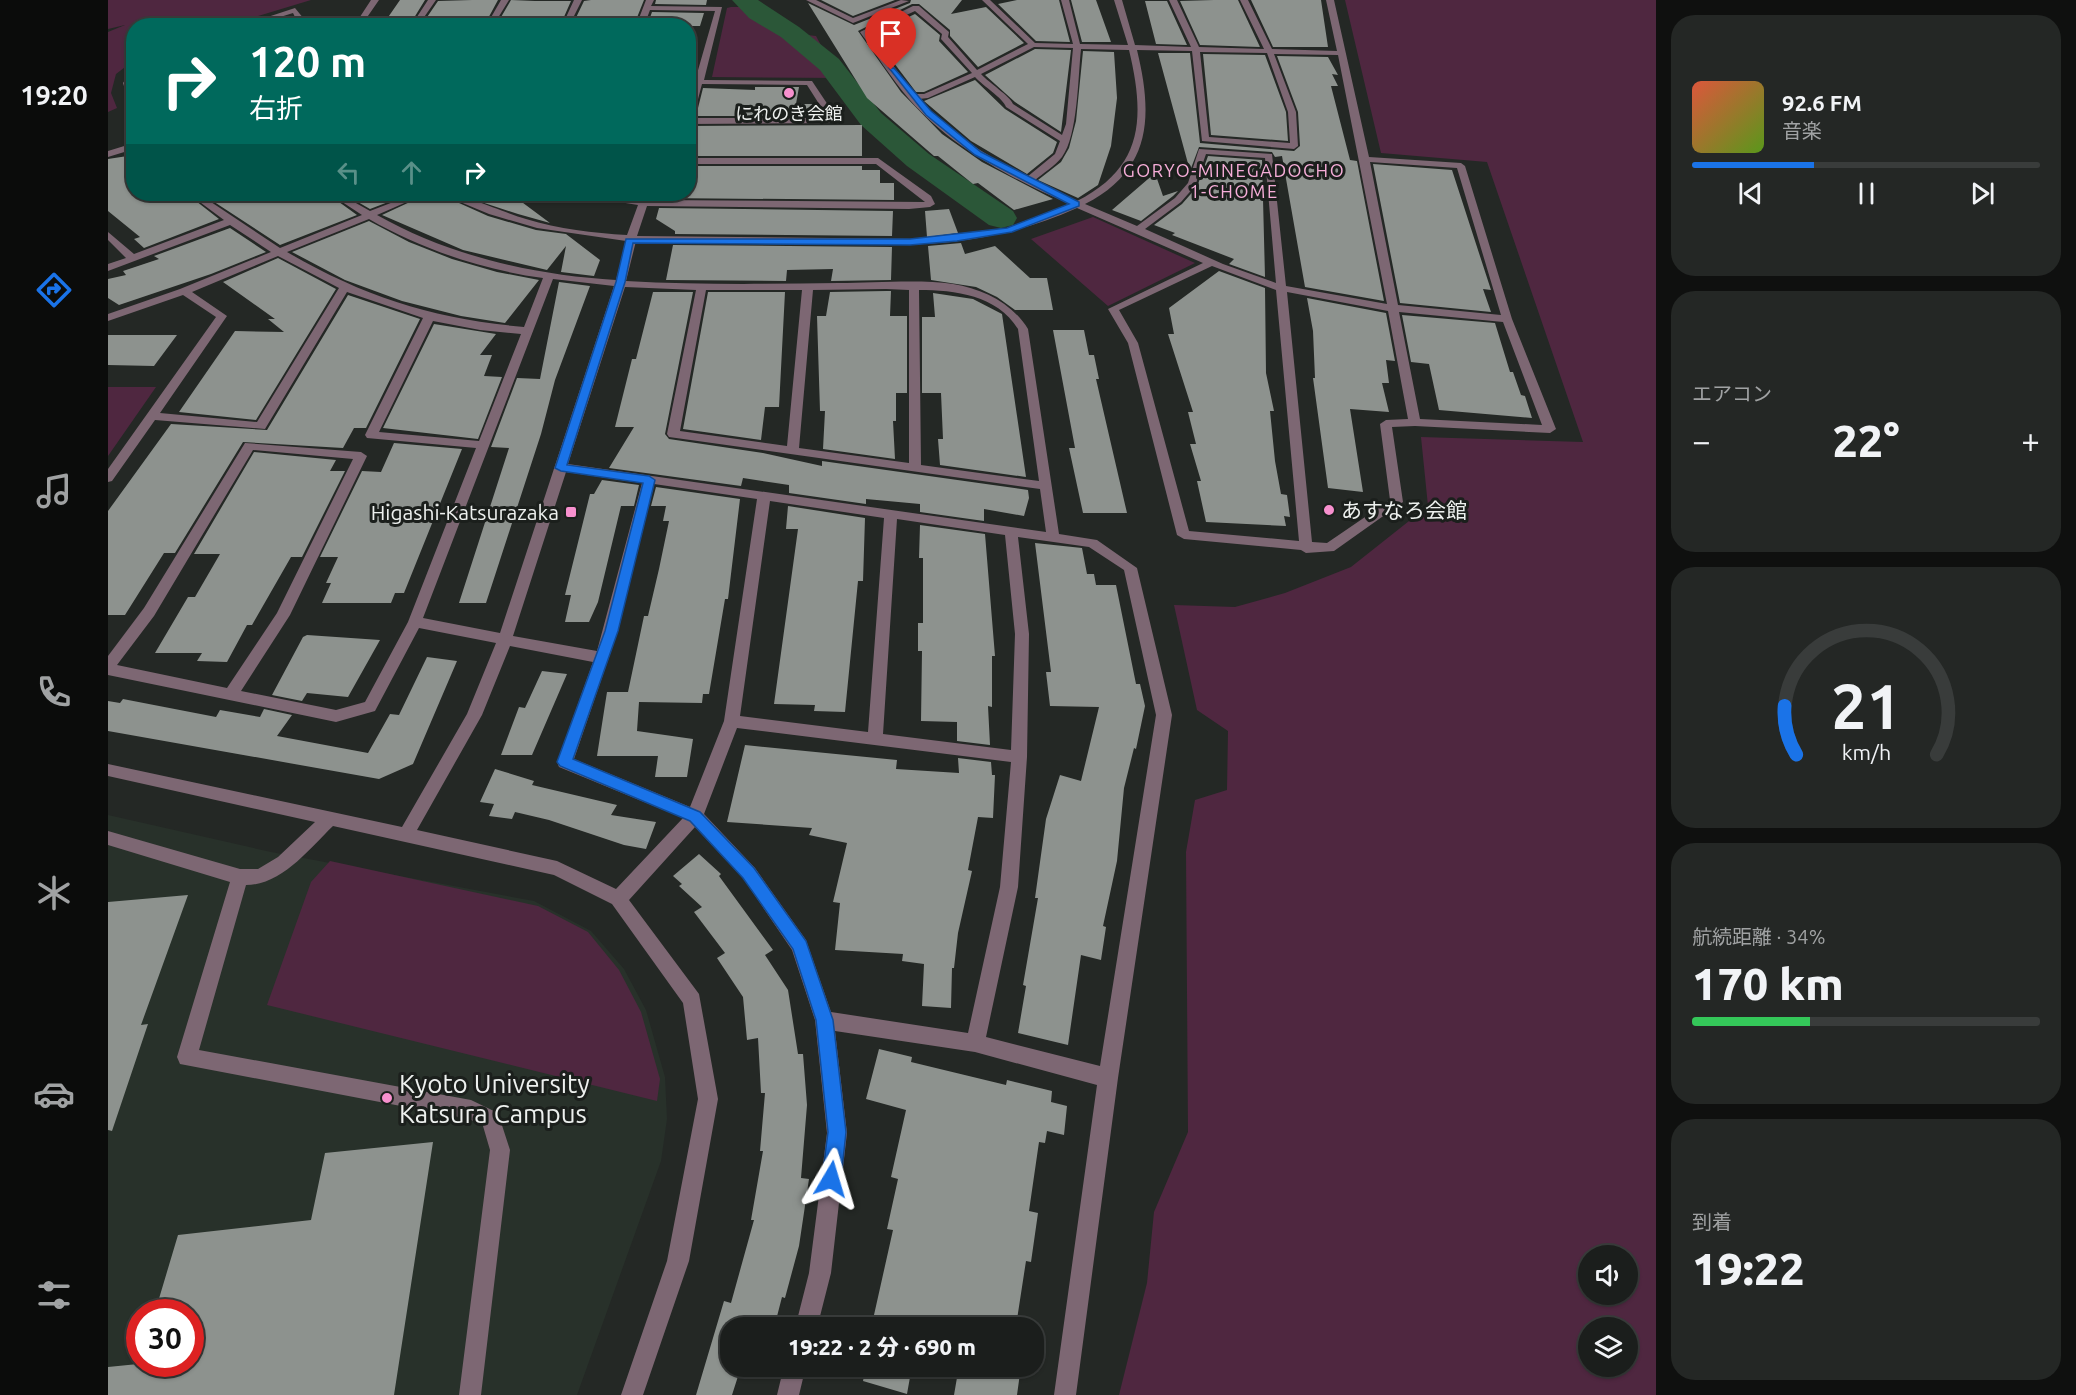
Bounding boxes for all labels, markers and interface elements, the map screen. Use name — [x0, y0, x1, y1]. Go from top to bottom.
pin — [865, 8, 916, 70]
icon: arrive — [874, 17, 907, 50]
text: 120 m — [249, 38, 366, 85]
icon: right — [150, 42, 228, 120]
text: 19:20 — [20, 80, 88, 110]
marker: にれのき会館 — [782, 86, 796, 100]
text: 92.6 FM — [1782, 90, 1862, 115]
text: 右折 — [249, 93, 303, 123]
place label: にれのき会館 — [735, 103, 843, 123]
text: 音楽 — [1782, 119, 1822, 142]
icon: left — [332, 156, 365, 189]
icon: ahead — [395, 156, 428, 189]
icon: right — [458, 156, 491, 189]
district label: GORYO-MINEGADOCHO 1-CHOME — [1123, 160, 1345, 201]
icon: previous — [1734, 177, 1767, 210]
icon: pause — [1850, 177, 1883, 210]
icon: next — [1966, 177, 1999, 210]
icon: directions — [33, 269, 75, 311]
text: エアコン — [1692, 382, 1772, 405]
text: 22° — [1832, 415, 1900, 466]
text: − — [1692, 422, 1711, 459]
text: + — [2021, 422, 2040, 459]
icon: music — [33, 470, 75, 512]
place label: あすなろ会館 — [1341, 498, 1467, 522]
place label: Higashi-Katsurazaka — [371, 500, 559, 524]
marker: あすなろ会館 — [1322, 503, 1336, 517]
marker: Higashi-Katsurazaka — [564, 505, 578, 519]
icon: phone — [33, 671, 75, 713]
text: 21 — [1831, 671, 1901, 741]
text: km/h — [1841, 740, 1891, 764]
icon: climate — [33, 872, 75, 914]
text: 航続距離 · 34% — [1692, 925, 1825, 948]
text: 170 km — [1692, 958, 1844, 1009]
place label: Kyoto University Katsura Campus — [399, 1069, 590, 1128]
icon: car — [33, 1073, 75, 1115]
marker: Kyoto University Katsura Campus — [380, 1091, 394, 1105]
position arrow — [799, 1147, 863, 1211]
text: 到着 — [1692, 1210, 1732, 1233]
text: 19:22 — [1692, 1243, 1805, 1294]
map controls — [1578, 1245, 1638, 1377]
button: sound — [1578, 1245, 1638, 1305]
icon: filters — [33, 1274, 75, 1316]
speed limit sign: 30 — [126, 1299, 204, 1377]
button: layers — [1578, 1317, 1638, 1377]
text: 19:22 · 2 分 · 690 m — [788, 1334, 976, 1359]

